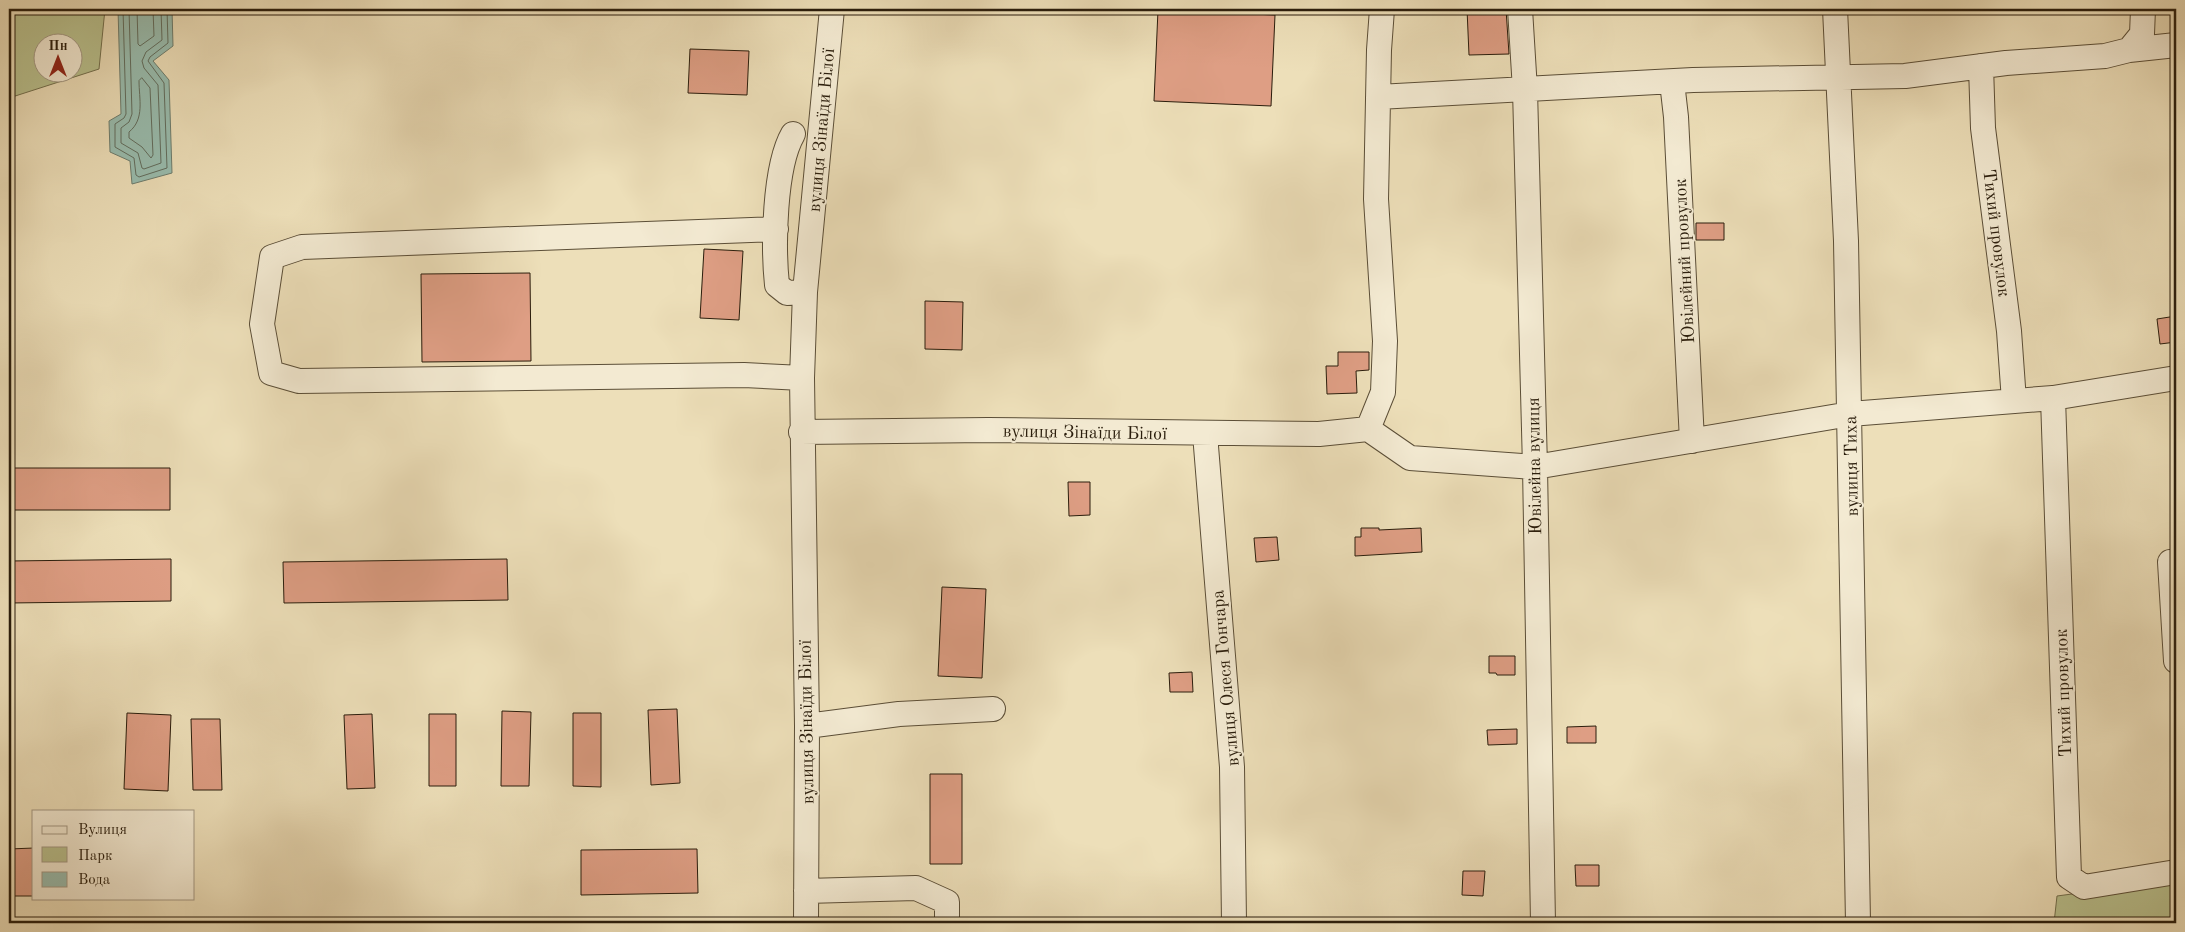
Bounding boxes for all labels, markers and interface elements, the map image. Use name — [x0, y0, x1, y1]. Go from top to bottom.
north arrow — [32, 32, 82, 82]
text: Пн — [48, 39, 68, 53]
street label: вулиця Зінаїди Білої — [806, 47, 838, 213]
street label: Тихий провулок — [1979, 168, 2013, 298]
street label: Ювілейний провулок — [1672, 178, 1698, 344]
street label: Ювілейна вулиця — [1525, 397, 1545, 535]
street label: вулиця Тиха — [1842, 415, 1862, 517]
street label: вулиця Зінаїди Білої — [1003, 423, 1167, 443]
street label: вулиця Олеся Гончара — [1209, 589, 1243, 767]
street label: Тихий провулок — [2053, 628, 2075, 758]
street label: вулиця Зінаїди Білої — [797, 640, 817, 804]
legend — [32, 810, 195, 900]
text: Вулиця — [78, 823, 127, 838]
text: Парк — [78, 849, 113, 864]
text: Вода — [78, 873, 111, 888]

